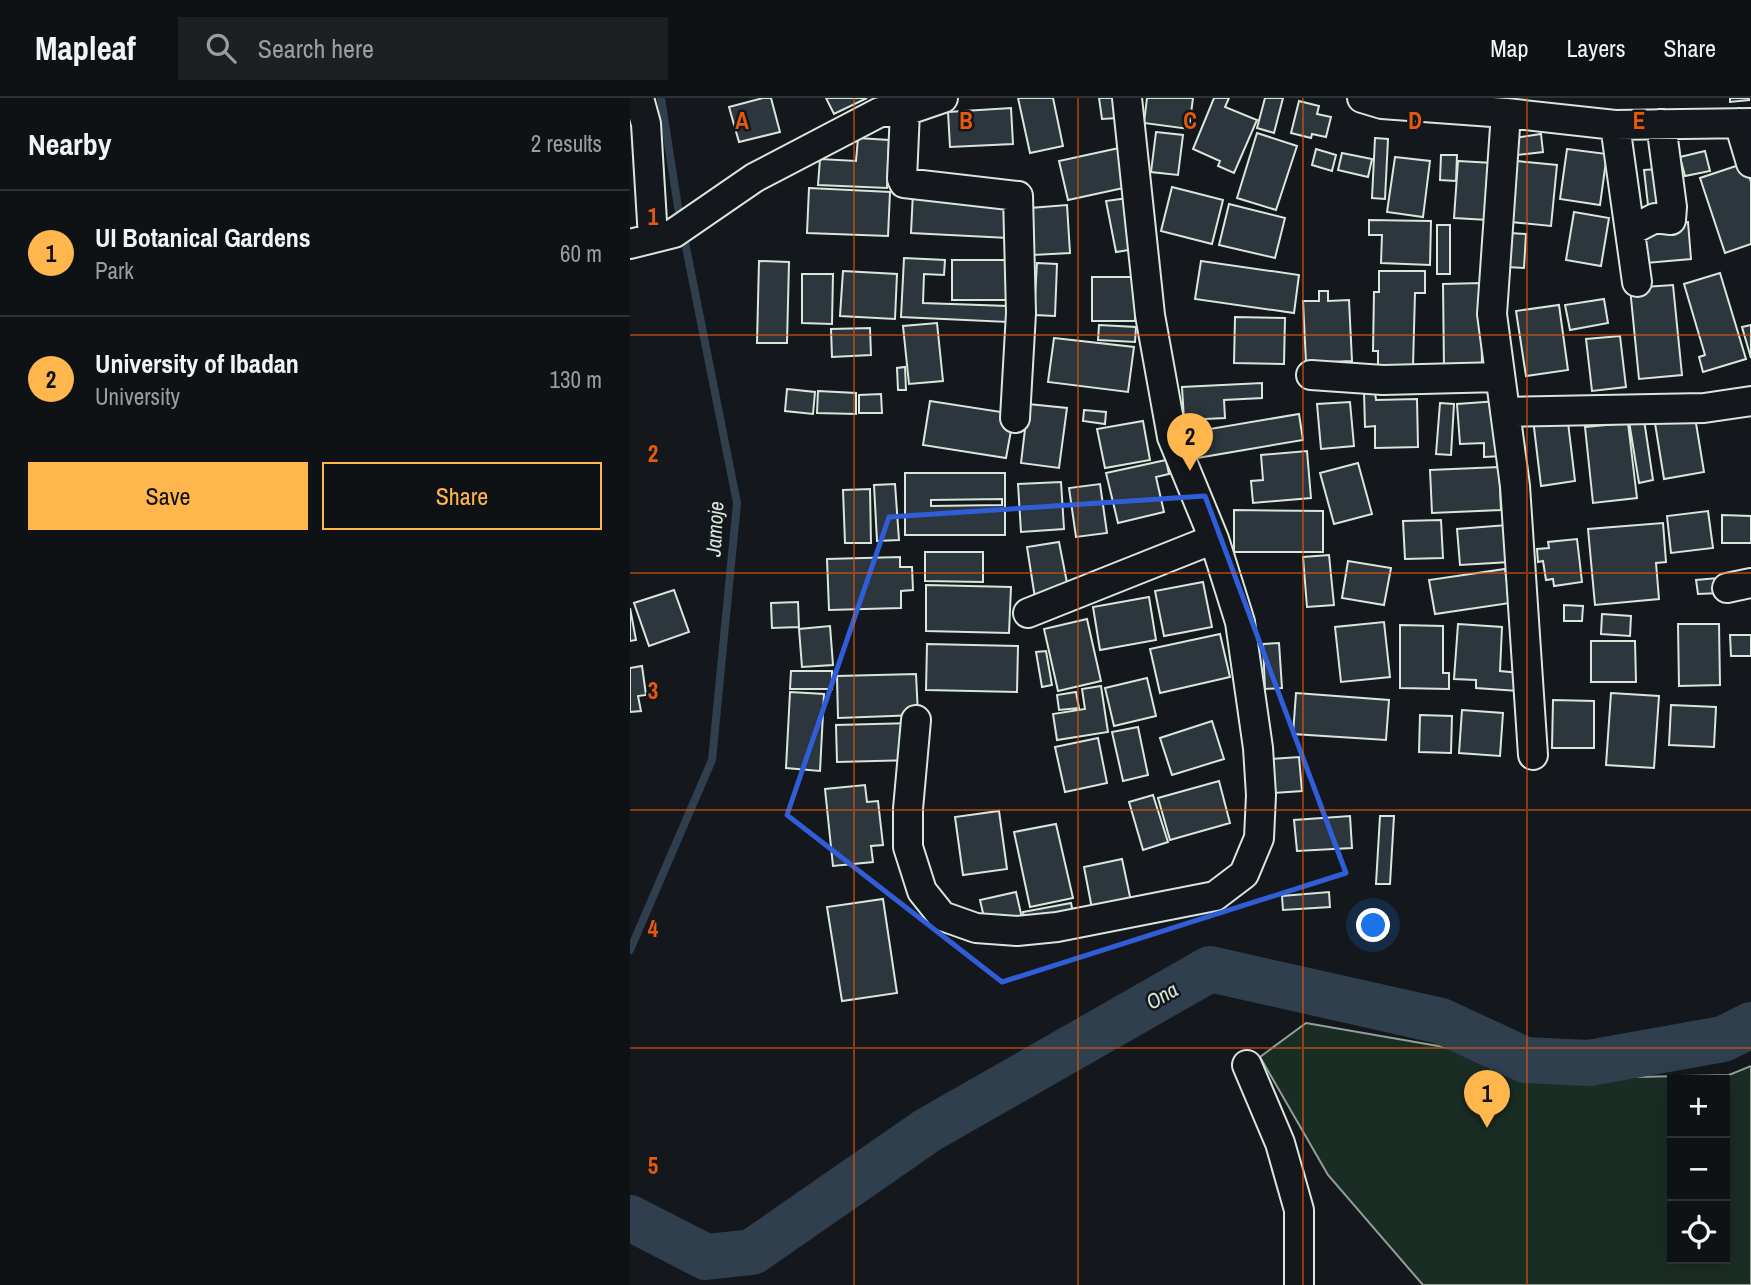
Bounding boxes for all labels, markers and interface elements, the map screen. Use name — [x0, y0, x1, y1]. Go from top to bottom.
search box — [178, 17, 668, 80]
text: Mapleaf — [35, 26, 136, 70]
icon: search — [202, 29, 240, 67]
text: Search here — [258, 31, 374, 66]
text: Map — [1490, 32, 1528, 64]
text: Layers — [1566, 32, 1625, 64]
text: Share — [1663, 32, 1716, 64]
text: A — [735, 105, 749, 136]
text: B — [959, 105, 973, 136]
text: C — [1183, 105, 1197, 136]
text: D — [1408, 105, 1422, 136]
text: E — [1633, 105, 1645, 136]
text: Nearby — [28, 124, 111, 164]
text: 2 results — [531, 128, 602, 159]
text: 1 — [648, 201, 659, 232]
text: UI Botanical Gardens — [95, 220, 311, 255]
text: 1 — [46, 238, 56, 269]
text: 60 m — [560, 238, 602, 269]
text: Park — [95, 255, 134, 286]
text: University of Ibadan — [95, 346, 299, 381]
text: 2 — [46, 364, 56, 395]
text: 130 m — [550, 364, 602, 395]
text: University — [95, 381, 180, 412]
pin: 2 — [1167, 413, 1213, 471]
text: 2 — [648, 438, 658, 469]
button: Save — [28, 462, 308, 530]
button: Share — [322, 462, 602, 530]
water label: Jamoje — [699, 500, 730, 558]
text: 3 — [648, 675, 658, 706]
your location — [1356, 908, 1390, 942]
text: 4 — [648, 913, 659, 944]
water label: Ona — [1140, 975, 1183, 1016]
pin: 1 — [1464, 1070, 1510, 1128]
map controls — [1667, 1075, 1730, 1264]
button: + — [1667, 1075, 1730, 1138]
button: − — [1667, 1138, 1730, 1201]
text: 5 — [648, 1150, 658, 1181]
button: locate — [1667, 1201, 1730, 1264]

